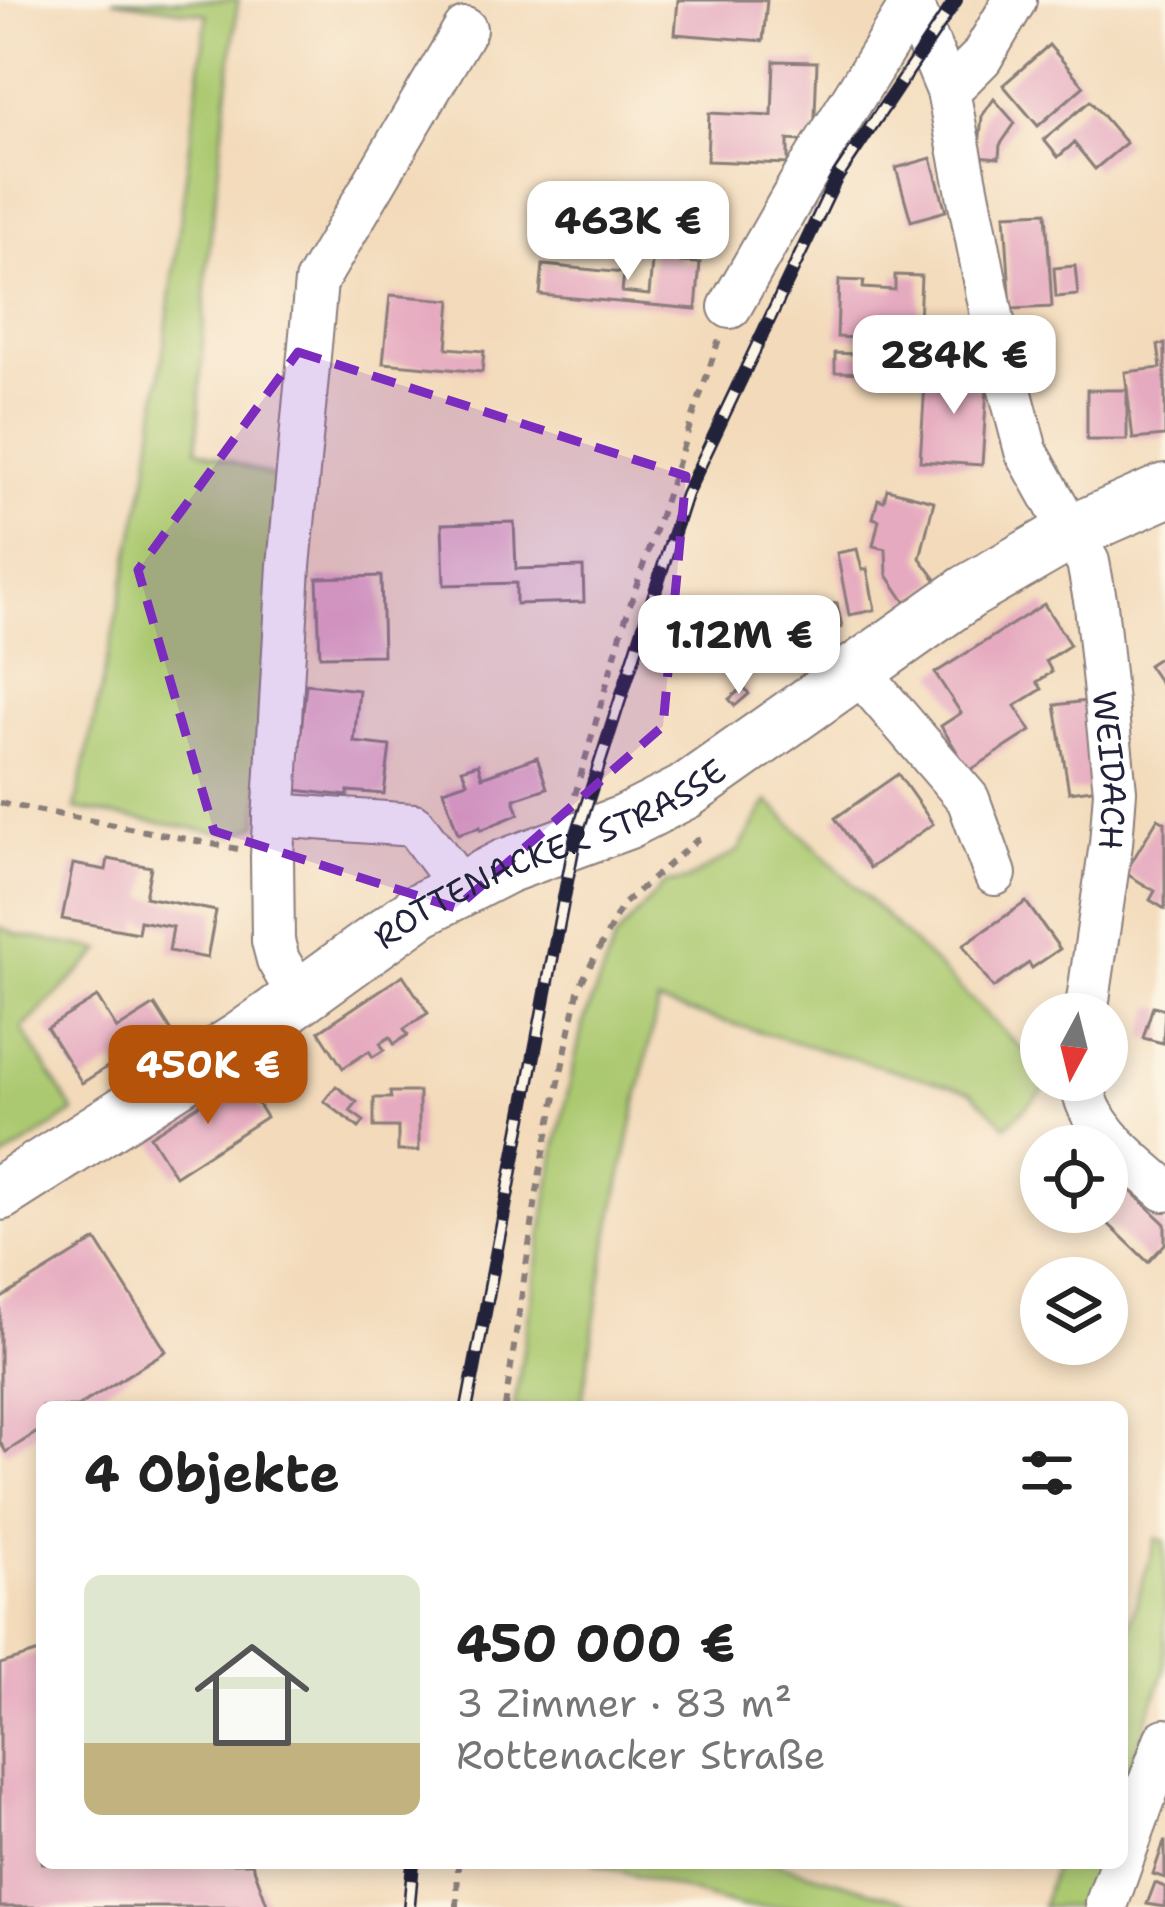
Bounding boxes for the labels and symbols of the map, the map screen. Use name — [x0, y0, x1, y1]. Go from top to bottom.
pin: 463K € — [530, 181, 726, 283]
pin: 284K € — [856, 315, 1052, 417]
pin: 1.12M € — [628, 595, 850, 697]
street label: WEIDACH — [1082, 688, 1138, 851]
street label: ROTTENACKER STRASSE — [364, 748, 735, 959]
north arrow — [1020, 993, 1128, 1101]
pin: 450K € — [110, 1025, 306, 1127]

